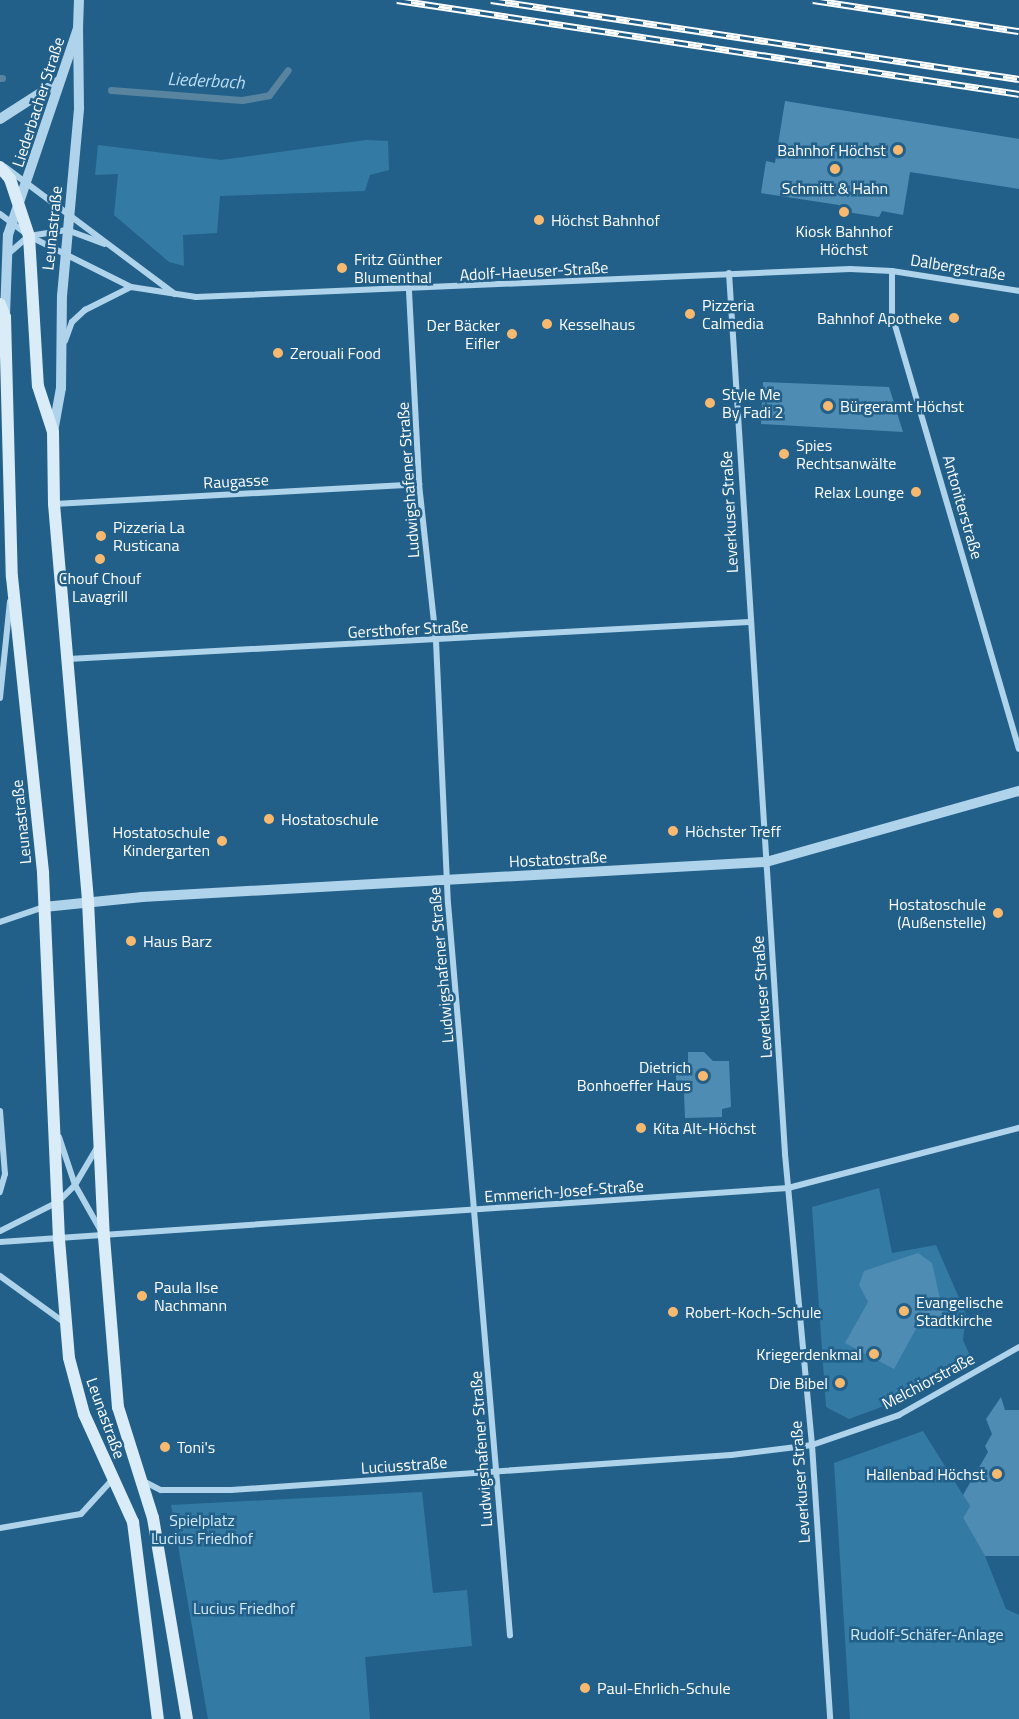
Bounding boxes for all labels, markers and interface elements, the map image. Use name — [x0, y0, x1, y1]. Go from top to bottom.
street label: Liederbacher Straße — [8, 35, 68, 169]
water label: Liederbach — [167, 68, 245, 94]
place label: Bahnhof Höchst — [777, 140, 886, 160]
marker: Bahnhof Höchst — [891, 143, 905, 157]
marker: Schmitt & Hahn — [828, 162, 842, 176]
place label: Schmitt & Hahn — [782, 178, 888, 198]
street label: Leunastraße — [38, 185, 66, 271]
marker: Kiosk Bahnhof Höchst — [837, 205, 851, 219]
place label: Höchst Bahnhof — [551, 210, 660, 230]
marker: Höchst Bahnhof — [532, 213, 546, 227]
place label: Kiosk Bahnhof Höchst — [795, 221, 893, 259]
place label: Fritz Günther Blumenthal — [354, 249, 442, 287]
street label: Dalbergstraße — [909, 250, 1007, 284]
street label: Adolf-Haeuser-Straße — [459, 258, 609, 284]
marker: Fritz Günther Blumenthal — [335, 261, 349, 275]
place label: Pizzeria Calmedia — [702, 295, 764, 333]
marker: Pizzeria Calmedia — [683, 307, 697, 321]
place label: Bahnhof Apotheke — [817, 308, 942, 328]
marker: Bahnhof Apotheke — [947, 311, 961, 325]
place label: Kesselhaus — [559, 314, 635, 334]
place label: Der Bäcker Eifler — [427, 315, 500, 353]
marker: Kesselhaus — [540, 317, 554, 331]
marker: Der Bäcker Eifler — [505, 327, 519, 341]
place label: Zerouali Food — [290, 343, 381, 363]
marker: Zerouali Food — [271, 346, 285, 360]
place label: Style Me By Fadi 2 — [722, 384, 783, 422]
marker: Style Me By Fadi 2 — [703, 396, 717, 410]
place label: Bürgeramt Höchst — [840, 396, 964, 416]
marker: Bürgeramt Höchst — [821, 399, 835, 413]
street label: Ludwigshafener Straße — [393, 401, 423, 559]
place label: Spies Rechtsanwälte — [796, 435, 896, 473]
marker: Spies Rechtsanwälte — [777, 447, 791, 461]
street label: Leverkuser Straße — [716, 450, 742, 574]
street label: Antoniterstraße — [939, 453, 987, 561]
street label: Raugasse — [203, 470, 269, 492]
place label: Relax Lounge — [814, 482, 904, 502]
marker: Relax Lounge — [909, 485, 923, 499]
place label: Pizzeria La Rusticana — [113, 517, 185, 555]
marker: Pizzeria La Rusticana — [94, 529, 108, 543]
marker: Chouf Chouf Lavagrill — [93, 552, 107, 566]
place label: Chouf Chouf Lavagrill — [59, 568, 141, 606]
street label: Gersthofer Straße — [347, 616, 469, 642]
street label: Leunastraße — [7, 779, 35, 865]
place label: Hostatoschule — [281, 809, 379, 829]
marker: Hostatoschule — [262, 812, 276, 826]
place label: Höchster Treff — [685, 821, 781, 841]
place label: Hostatoschule Kindergarten — [112, 822, 210, 860]
marker: Höchster Treff — [666, 824, 680, 838]
marker: Hostatoschule Kindergarten — [215, 834, 229, 848]
street label: Hostatostraße — [508, 847, 608, 871]
street label: Ludwigshafener Straße — [425, 886, 457, 1044]
place label: Hostatoschule (Außenstelle) — [888, 894, 986, 932]
marker: Hostatoschule (Außenstelle) — [991, 906, 1005, 920]
place label: Haus Barz — [143, 931, 212, 951]
marker: Haus Barz — [124, 934, 138, 948]
street label: Leverkuser Straße — [748, 935, 776, 1059]
place label: Dietrich Bonhoeffer Haus — [577, 1057, 691, 1095]
marker: Dietrich Bonhoeffer Haus — [696, 1069, 710, 1083]
place label: Kita Alt-Höchst — [653, 1118, 756, 1138]
marker: Kita Alt-Höchst — [634, 1121, 648, 1135]
street label: Emmerich-Josef-Straße — [484, 1176, 644, 1206]
place label: Paula Ilse Nachmann — [154, 1277, 227, 1315]
marker: Paula Ilse Nachmann — [135, 1289, 149, 1303]
place label: Evangelische Stadtkirche — [916, 1292, 1003, 1330]
place label: Robert-Koch-Schule — [685, 1302, 821, 1322]
marker: Evangelische Stadtkirche — [897, 1304, 911, 1318]
marker: Robert-Koch-Schule — [666, 1305, 680, 1319]
place label: Kriegerdenkmal — [756, 1344, 862, 1364]
marker: Kriegerdenkmal — [867, 1347, 881, 1361]
street label: Melchiorstraße — [878, 1349, 978, 1413]
street label: Ludwigshafener Straße — [466, 1370, 496, 1528]
place label: Die Bibel — [769, 1373, 828, 1393]
street label: Leunastraße — [83, 1375, 129, 1461]
marker: Die Bibel — [833, 1376, 847, 1390]
street label: Leverkuser Straße — [786, 1420, 814, 1544]
place label: Toni's — [177, 1437, 215, 1457]
marker: Toni's — [158, 1440, 172, 1454]
street label: Luciusstraße — [360, 1452, 448, 1478]
place label: Hallenbad Höchst — [866, 1464, 985, 1484]
marker: Hallenbad Höchst — [990, 1467, 1004, 1481]
park label: Spielplatz Lucius Friedhof — [151, 1510, 253, 1548]
park label: Lucius Friedhof — [193, 1598, 295, 1618]
park label: Rudolf-Schäfer-Anlage — [850, 1624, 1004, 1644]
place label: Paul-Ehrlich-Schule — [597, 1678, 730, 1698]
marker: Paul-Ehrlich-Schule — [578, 1681, 592, 1695]

